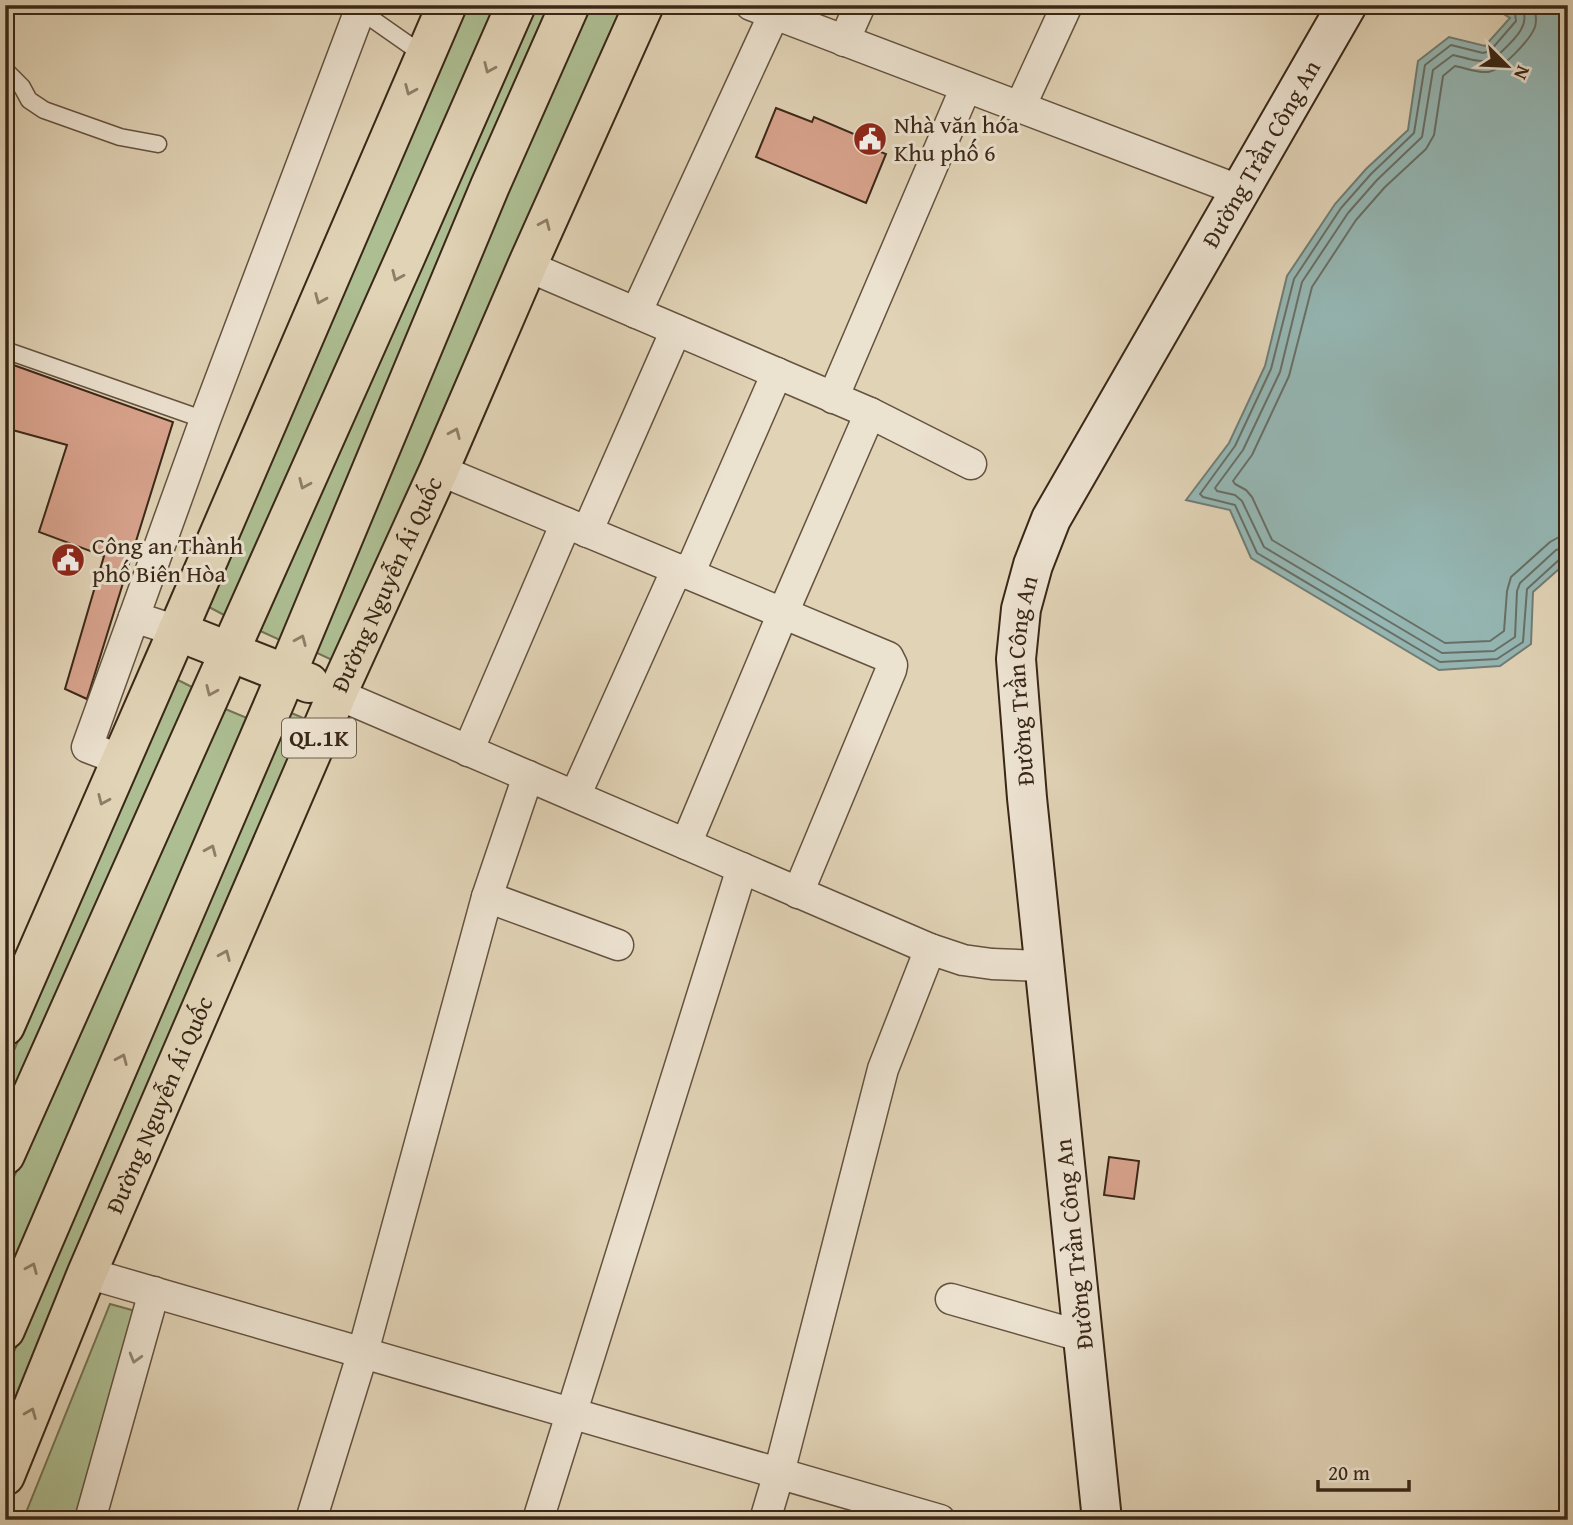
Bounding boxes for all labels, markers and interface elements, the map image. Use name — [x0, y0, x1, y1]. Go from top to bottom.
north arrow — [1472, 32, 1542, 102]
street label: Đường Trần Công An — [1193, 53, 1329, 254]
one-way arrow — [483, 61, 497, 73]
text: N — [1507, 61, 1538, 85]
one-way arrow — [404, 83, 418, 95]
place label: Nhà văn hóa Khu phố 6 — [894, 107, 1020, 170]
public building icon: Nhà văn hóa Khu phố 6 — [851, 120, 889, 158]
one-way arrow — [537, 219, 551, 232]
one-way arrow — [391, 269, 405, 281]
one-way arrow — [314, 292, 328, 305]
one-way arrow — [447, 428, 461, 440]
street label: Đường Nguyễn Ái Quốc — [322, 470, 451, 698]
one-way arrow — [298, 477, 312, 489]
place label: Công an Thành phố Biên Hòa — [92, 528, 244, 591]
public building icon: Công an Thành phố Biên Hòa — [49, 541, 87, 579]
street label: Đường Trần Công An — [998, 571, 1047, 787]
one-way arrow — [292, 635, 306, 647]
one-way arrow — [205, 684, 219, 697]
road number: QL.1K — [282, 718, 356, 758]
one-way arrow — [98, 794, 112, 806]
one-way arrow — [203, 844, 217, 856]
one-way arrow — [217, 950, 231, 962]
street label: Đường Nguyễn Ái Quốc — [97, 990, 222, 1219]
one-way arrow — [114, 1053, 128, 1066]
street label: Đường Trần Công An — [1045, 1137, 1102, 1351]
one-way arrow — [24, 1262, 38, 1275]
one-way arrow — [129, 1351, 144, 1363]
one-way arrow — [22, 1407, 36, 1419]
scale bar — [1318, 1448, 1408, 1492]
text: 20 m — [1328, 1457, 1370, 1488]

